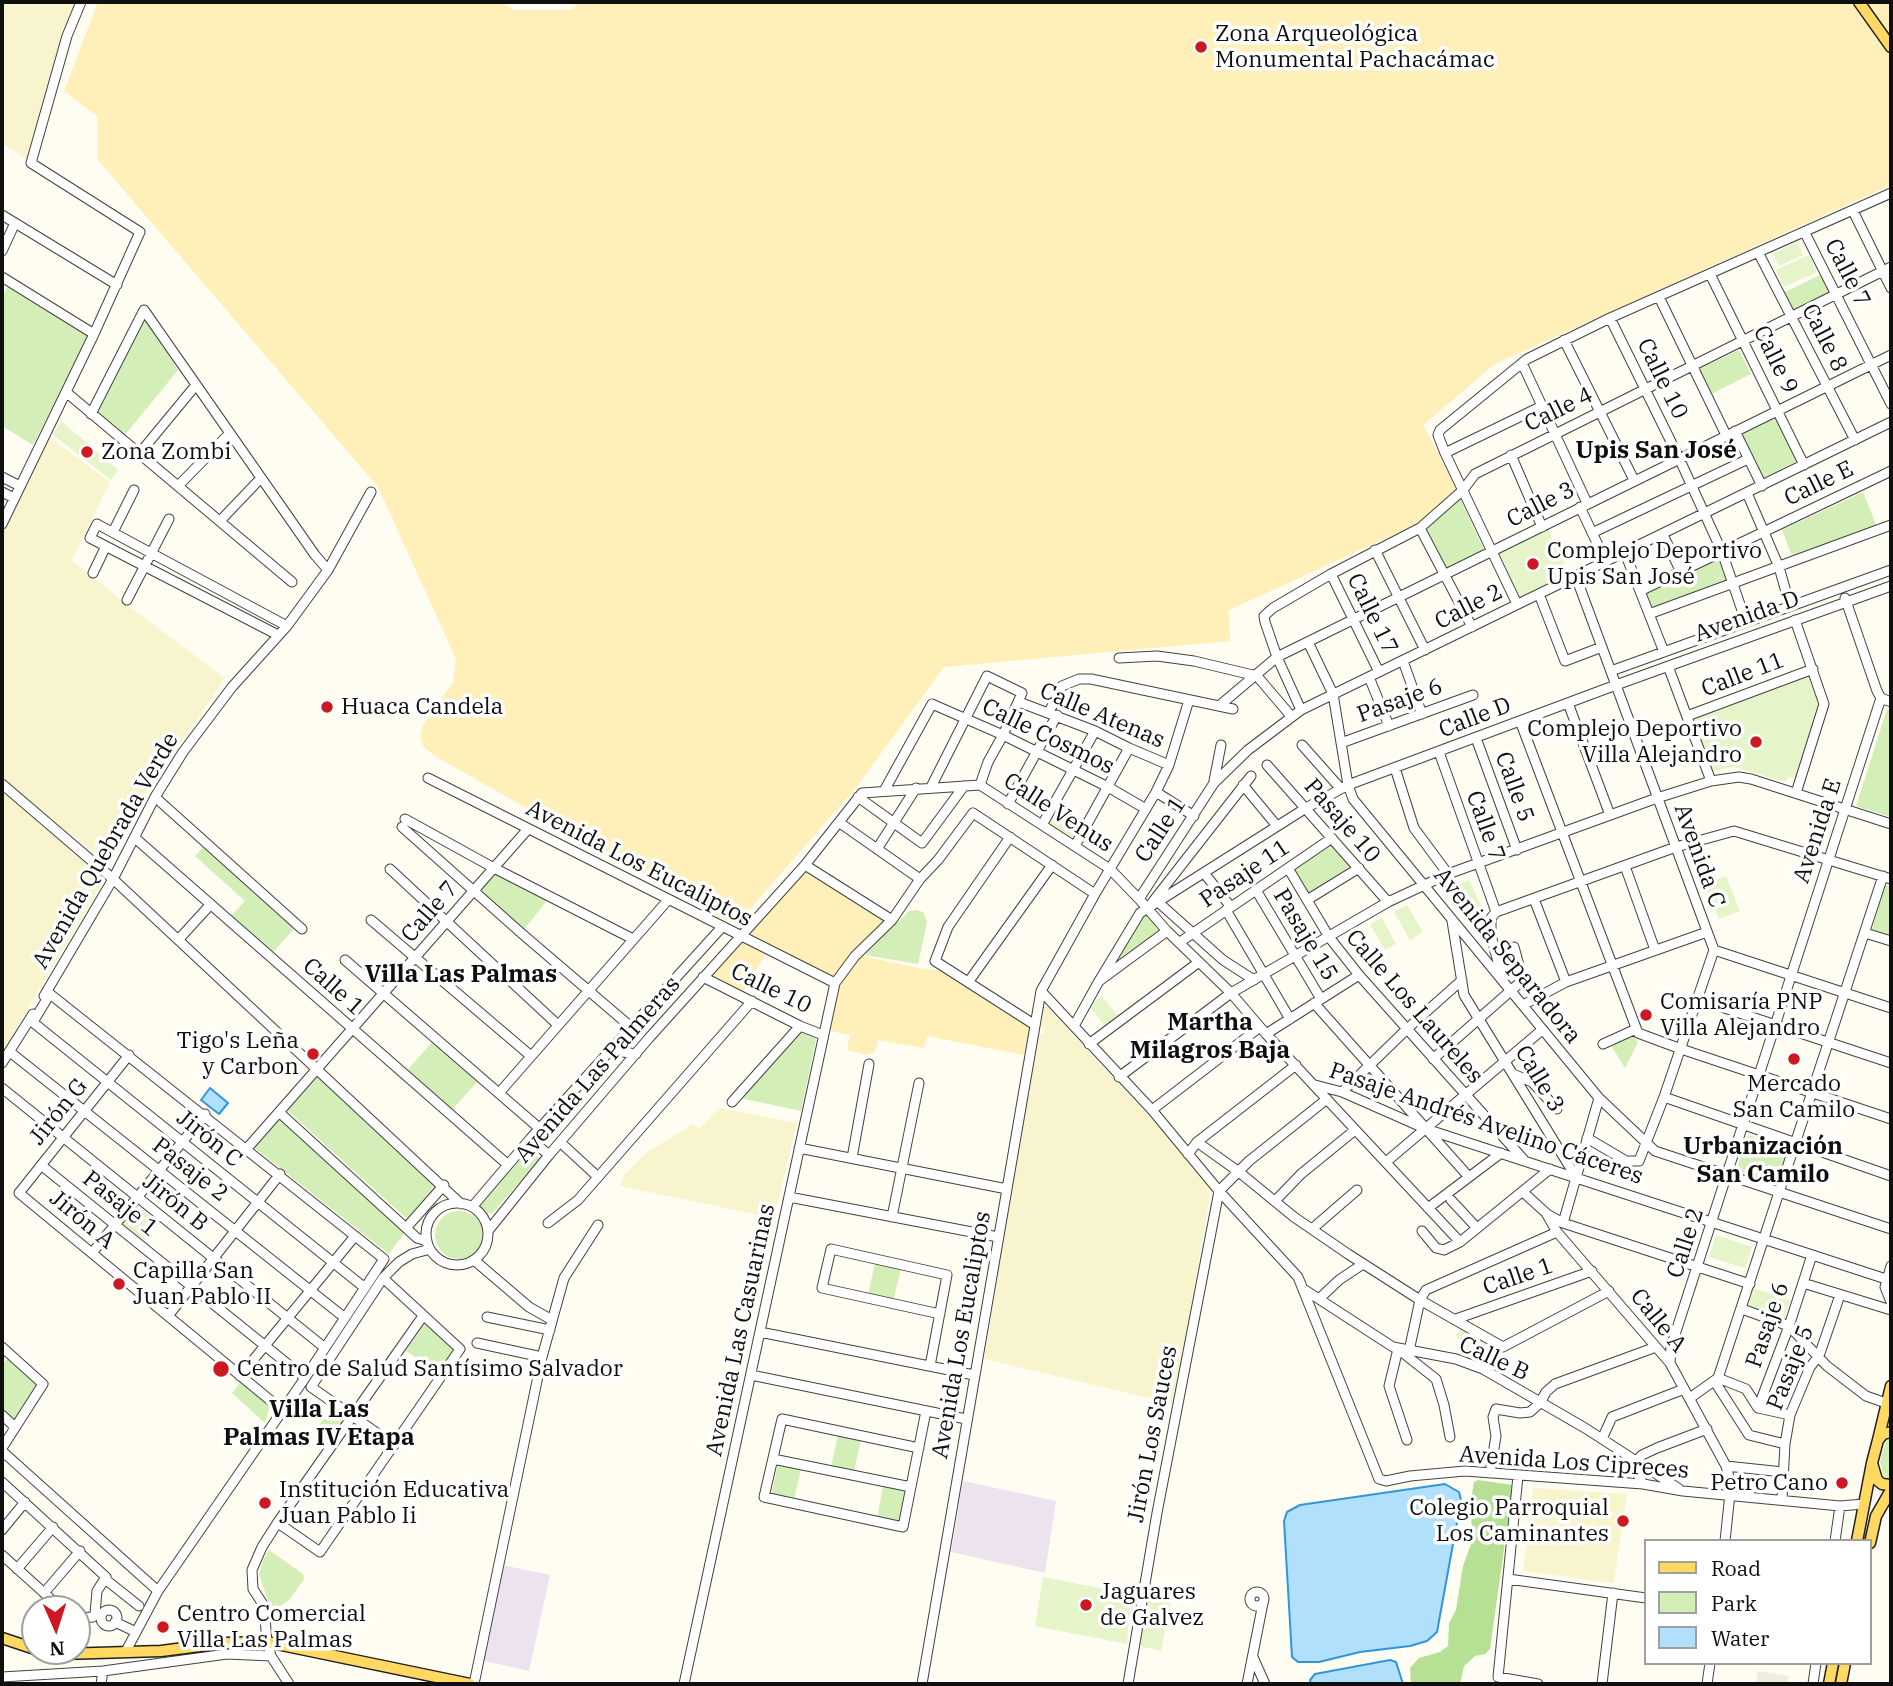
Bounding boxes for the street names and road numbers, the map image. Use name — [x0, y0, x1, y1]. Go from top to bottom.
street label: Calle 7 — [1818, 234, 1876, 312]
street label: Calle 8 — [1795, 299, 1853, 377]
street label: Calle 9 — [1747, 321, 1803, 399]
street label: Calle 10 — [1631, 334, 1693, 424]
street label: Calle 4 — [1520, 382, 1598, 438]
street label: Calle E — [1780, 455, 1858, 513]
street label: Calle 3 — [1502, 476, 1580, 534]
street label: Calle 17 — [1341, 569, 1403, 659]
street label: Calle 2 — [1430, 578, 1508, 636]
street label: Avenida D — [1691, 585, 1803, 649]
street label: Calle 11 — [1698, 647, 1788, 703]
street label: Pasaje 6 — [1354, 673, 1446, 729]
street label: Calle Atenas — [1035, 677, 1169, 755]
street label: Calle D — [1435, 692, 1515, 744]
street label: Calle Cosmos — [977, 693, 1119, 781]
street label: Avenida Quebrada Verde — [27, 728, 185, 974]
street label: Calle 5 — [1489, 748, 1539, 826]
street label: Calle Venus — [998, 767, 1118, 859]
street label: Pasaje 10 — [1298, 773, 1386, 869]
street label: Avenida E — [1788, 775, 1848, 887]
street label: Calle 7 — [1460, 787, 1510, 865]
street label: Calle 1 — [1130, 792, 1192, 868]
street label: Avenida Los Eucaliptos — [521, 795, 757, 933]
street label: Avenida C — [1668, 800, 1730, 912]
street label: Pasaje 11 — [1195, 834, 1295, 914]
street label: Avenida Separadora — [1427, 862, 1587, 1050]
street label: Calle 7 — [396, 876, 464, 948]
street label: Pasaje 15 — [1267, 884, 1343, 986]
street label: Calle Los Laureles — [1340, 924, 1488, 1090]
street label: Calle 1 — [297, 952, 369, 1022]
street label: Calle 10 — [726, 958, 816, 1020]
street label: Avenida Las Palmeras — [510, 971, 686, 1169]
street label: Calle 3 — [1508, 1041, 1570, 1117]
street label: Pasaje Andrés Avelino Cáceres — [1325, 1057, 1647, 1191]
street label: Jirón G — [24, 1073, 94, 1151]
street label: Jirón C — [171, 1104, 247, 1174]
street label: Pasaje 2 — [147, 1132, 233, 1208]
street label: Pasaje 1 — [77, 1165, 163, 1243]
street label: Jirón B — [137, 1168, 213, 1238]
street label: Jirón A — [44, 1185, 120, 1255]
street label: Avenida Las Casuarinas — [701, 1201, 781, 1459]
street label: Calle 2 — [1662, 1204, 1710, 1282]
street label: Avenida Los Eucaliptos — [927, 1209, 997, 1461]
street label: Calle 1 — [1479, 1252, 1557, 1302]
street label: Pasaje 6 — [1740, 1279, 1796, 1371]
street label: Calle A — [1624, 1283, 1692, 1359]
street label: Pasaje 5 — [1762, 1322, 1820, 1414]
street label: Calle B — [1455, 1331, 1533, 1387]
street label: Jirón Los Sauces — [1122, 1343, 1184, 1525]
street label: Avenida Los Cipreces — [1458, 1441, 1690, 1485]

